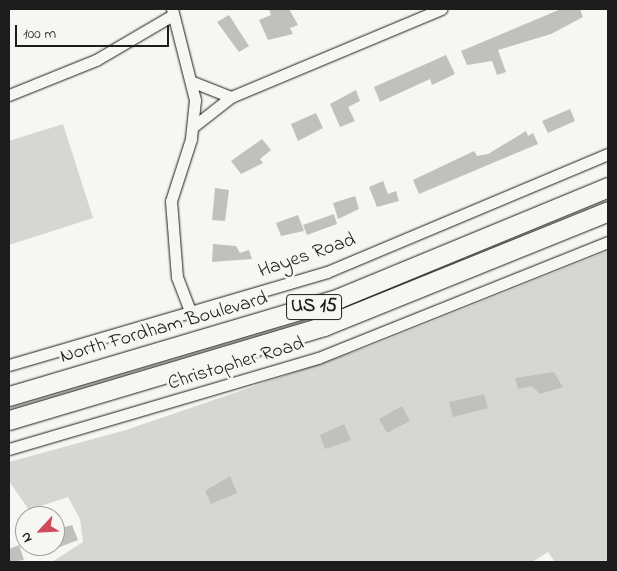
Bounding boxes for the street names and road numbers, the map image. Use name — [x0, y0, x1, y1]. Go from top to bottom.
street label: Hayes Road — [255, 228, 359, 284]
street label: North Fordham Boulevard — [58, 287, 270, 369]
road number: US 15 — [285, 290, 343, 324]
street label: Christopher Road — [165, 332, 307, 396]

